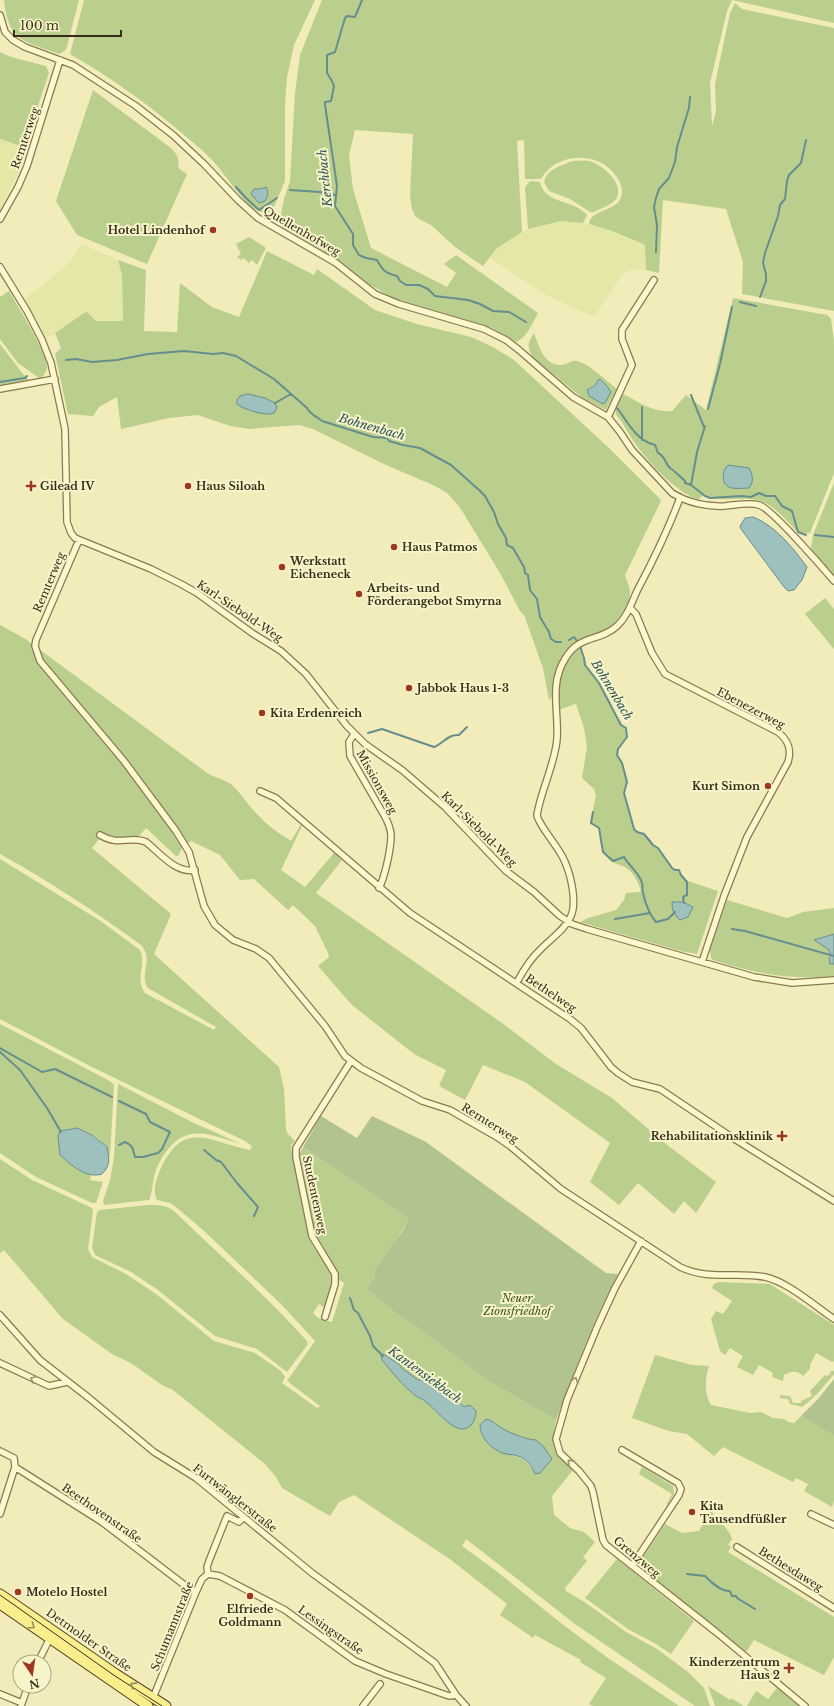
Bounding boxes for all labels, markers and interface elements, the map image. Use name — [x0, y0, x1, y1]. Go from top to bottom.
scale bar — [14, 12, 121, 38]
text: 100 m — [20, 18, 59, 33]
street label: Remterweg — [8, 105, 42, 171]
water label: Kerchbach — [314, 148, 335, 209]
street label: Quellenhofweg — [261, 203, 343, 259]
place label: Hotel Lindenhof — [108, 223, 206, 237]
marker: Hotel Lindenhof — [208, 225, 218, 235]
water label: Bohnenbach — [337, 410, 407, 443]
place label: Gilead IV — [40, 479, 96, 493]
place label: Haus Siloah — [196, 479, 265, 493]
marker: Gilead IV — [25, 480, 37, 492]
marker: Haus Siloah — [183, 481, 193, 491]
place label: Haus Patmos — [402, 540, 477, 554]
marker: Haus Patmos — [389, 542, 399, 552]
street label: Remterweg — [30, 549, 68, 614]
place label: Werkstatt Eicheneck — [289, 554, 352, 581]
marker: Werkstatt Eicheneck — [277, 562, 287, 572]
street label: Karl-Siebold-Weg — [194, 577, 286, 645]
place label: Arbeits- und Förderangebot Smyrna — [366, 581, 502, 608]
marker: Arbeits- und Förderangebot Smyrna — [354, 589, 364, 599]
water label: Bohnenbach — [588, 656, 636, 723]
place label: Jabbok Haus 1-3 — [415, 681, 509, 695]
marker: Jabbok Haus 1-3 — [404, 683, 414, 693]
street label: Ebenezerweg — [715, 684, 788, 732]
place label: Kita Erdenreich — [270, 706, 362, 720]
marker: Kita Erdenreich — [257, 708, 267, 718]
street label: Missionsweg — [354, 747, 401, 817]
place label: Kurt Simon — [692, 779, 760, 793]
marker: Kurt Simon — [763, 781, 773, 791]
street label: Karl-Siebold-Weg — [438, 788, 520, 870]
street label: Bethelweg — [523, 971, 579, 1015]
street label: Remterweg — [459, 1100, 521, 1146]
place label: Rehabilitationsklinik — [651, 1129, 774, 1143]
marker: Rehabilitationsklinik — [776, 1130, 788, 1142]
street label: Studentenweg — [300, 1155, 330, 1236]
park label: Neuer Zionsfriedhof — [482, 1291, 553, 1318]
water label: Kantensiekbach — [385, 1342, 465, 1406]
one-way arrow — [30, 1376, 37, 1384]
one-way arrow — [570, 1377, 578, 1384]
one-way arrow — [567, 1459, 575, 1467]
street label: Furtwänglerstraße — [190, 1461, 280, 1535]
street label: Beethovenstraße — [59, 1480, 145, 1546]
place label: Kita Tausendfüßler — [700, 1499, 787, 1526]
marker: Kita Tausendfüßler — [687, 1507, 697, 1517]
street label: Grenzweg — [611, 1533, 664, 1581]
street label: Bethesdaweg — [756, 1544, 826, 1595]
street label: Schumannstraße — [148, 1579, 196, 1673]
place label: Motelo Hostel — [26, 1585, 107, 1599]
marker: Motelo Hostel — [13, 1587, 23, 1597]
marker: Elfriede Goldmann — [245, 1591, 255, 1601]
place label: Elfriede Goldmann — [219, 1602, 281, 1629]
street label: Lessingstraße — [296, 1602, 366, 1658]
street label: Detmolder Straße — [44, 1605, 134, 1675]
one-way arrow — [28, 1621, 35, 1628]
north arrow — [12, 1654, 52, 1694]
place label: Kinderzentrum Haus 2 — [689, 1655, 780, 1682]
marker: Kinderzentrum Haus 2 — [783, 1662, 795, 1674]
text: N — [27, 1676, 41, 1692]
one-way arrow — [130, 1682, 137, 1690]

